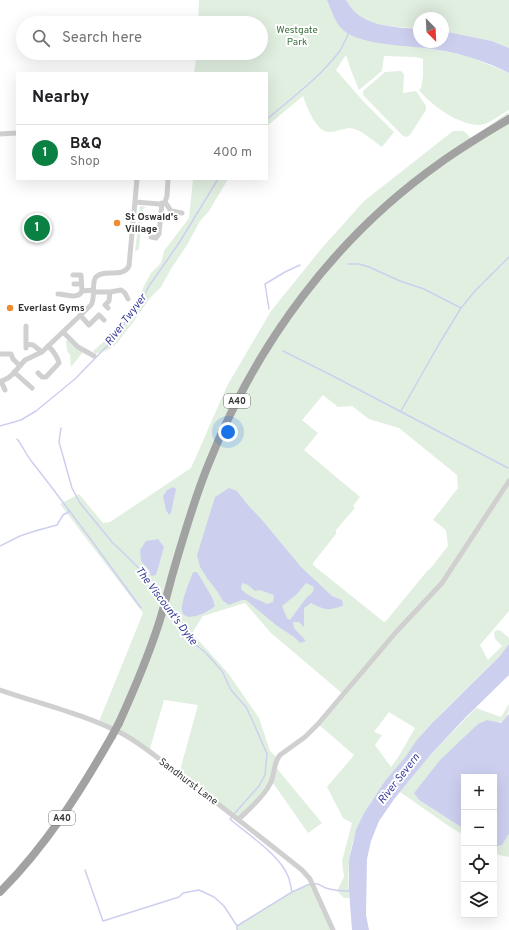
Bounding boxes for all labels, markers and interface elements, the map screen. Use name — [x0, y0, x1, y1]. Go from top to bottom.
north arrow — [413, 12, 449, 48]
search box — [16, 16, 268, 60]
park label: Westgate Park — [276, 24, 318, 49]
icon: search — [30, 27, 52, 49]
text: Search here — [62, 29, 142, 48]
text: Nearby — [32, 87, 89, 109]
text: B&Q — [70, 135, 102, 154]
text: 1 — [42, 145, 48, 161]
text: 400 m — [213, 145, 252, 161]
text: Shop — [70, 154, 100, 170]
place label: St Oswald's Village — [125, 211, 178, 236]
pin: 1 — [24, 213, 50, 243]
marker: St Oswald's Village — [112, 218, 122, 228]
water label: River Twyver — [102, 291, 151, 349]
place label: Everlast Gyms — [18, 302, 85, 315]
marker: Everlast Gyms — [5, 303, 15, 313]
road number: A40 — [224, 394, 250, 408]
your location — [218, 422, 238, 442]
water label: The Viscount's Dyke — [132, 564, 200, 648]
water label: River Severn — [375, 751, 423, 807]
street label: Sandhurst Lane — [156, 756, 220, 808]
map controls — [461, 774, 497, 918]
button: + — [461, 774, 497, 810]
button: − — [461, 810, 497, 846]
road number: A40 — [49, 811, 75, 825]
button: locate — [461, 846, 497, 882]
button: layers — [461, 882, 497, 918]

